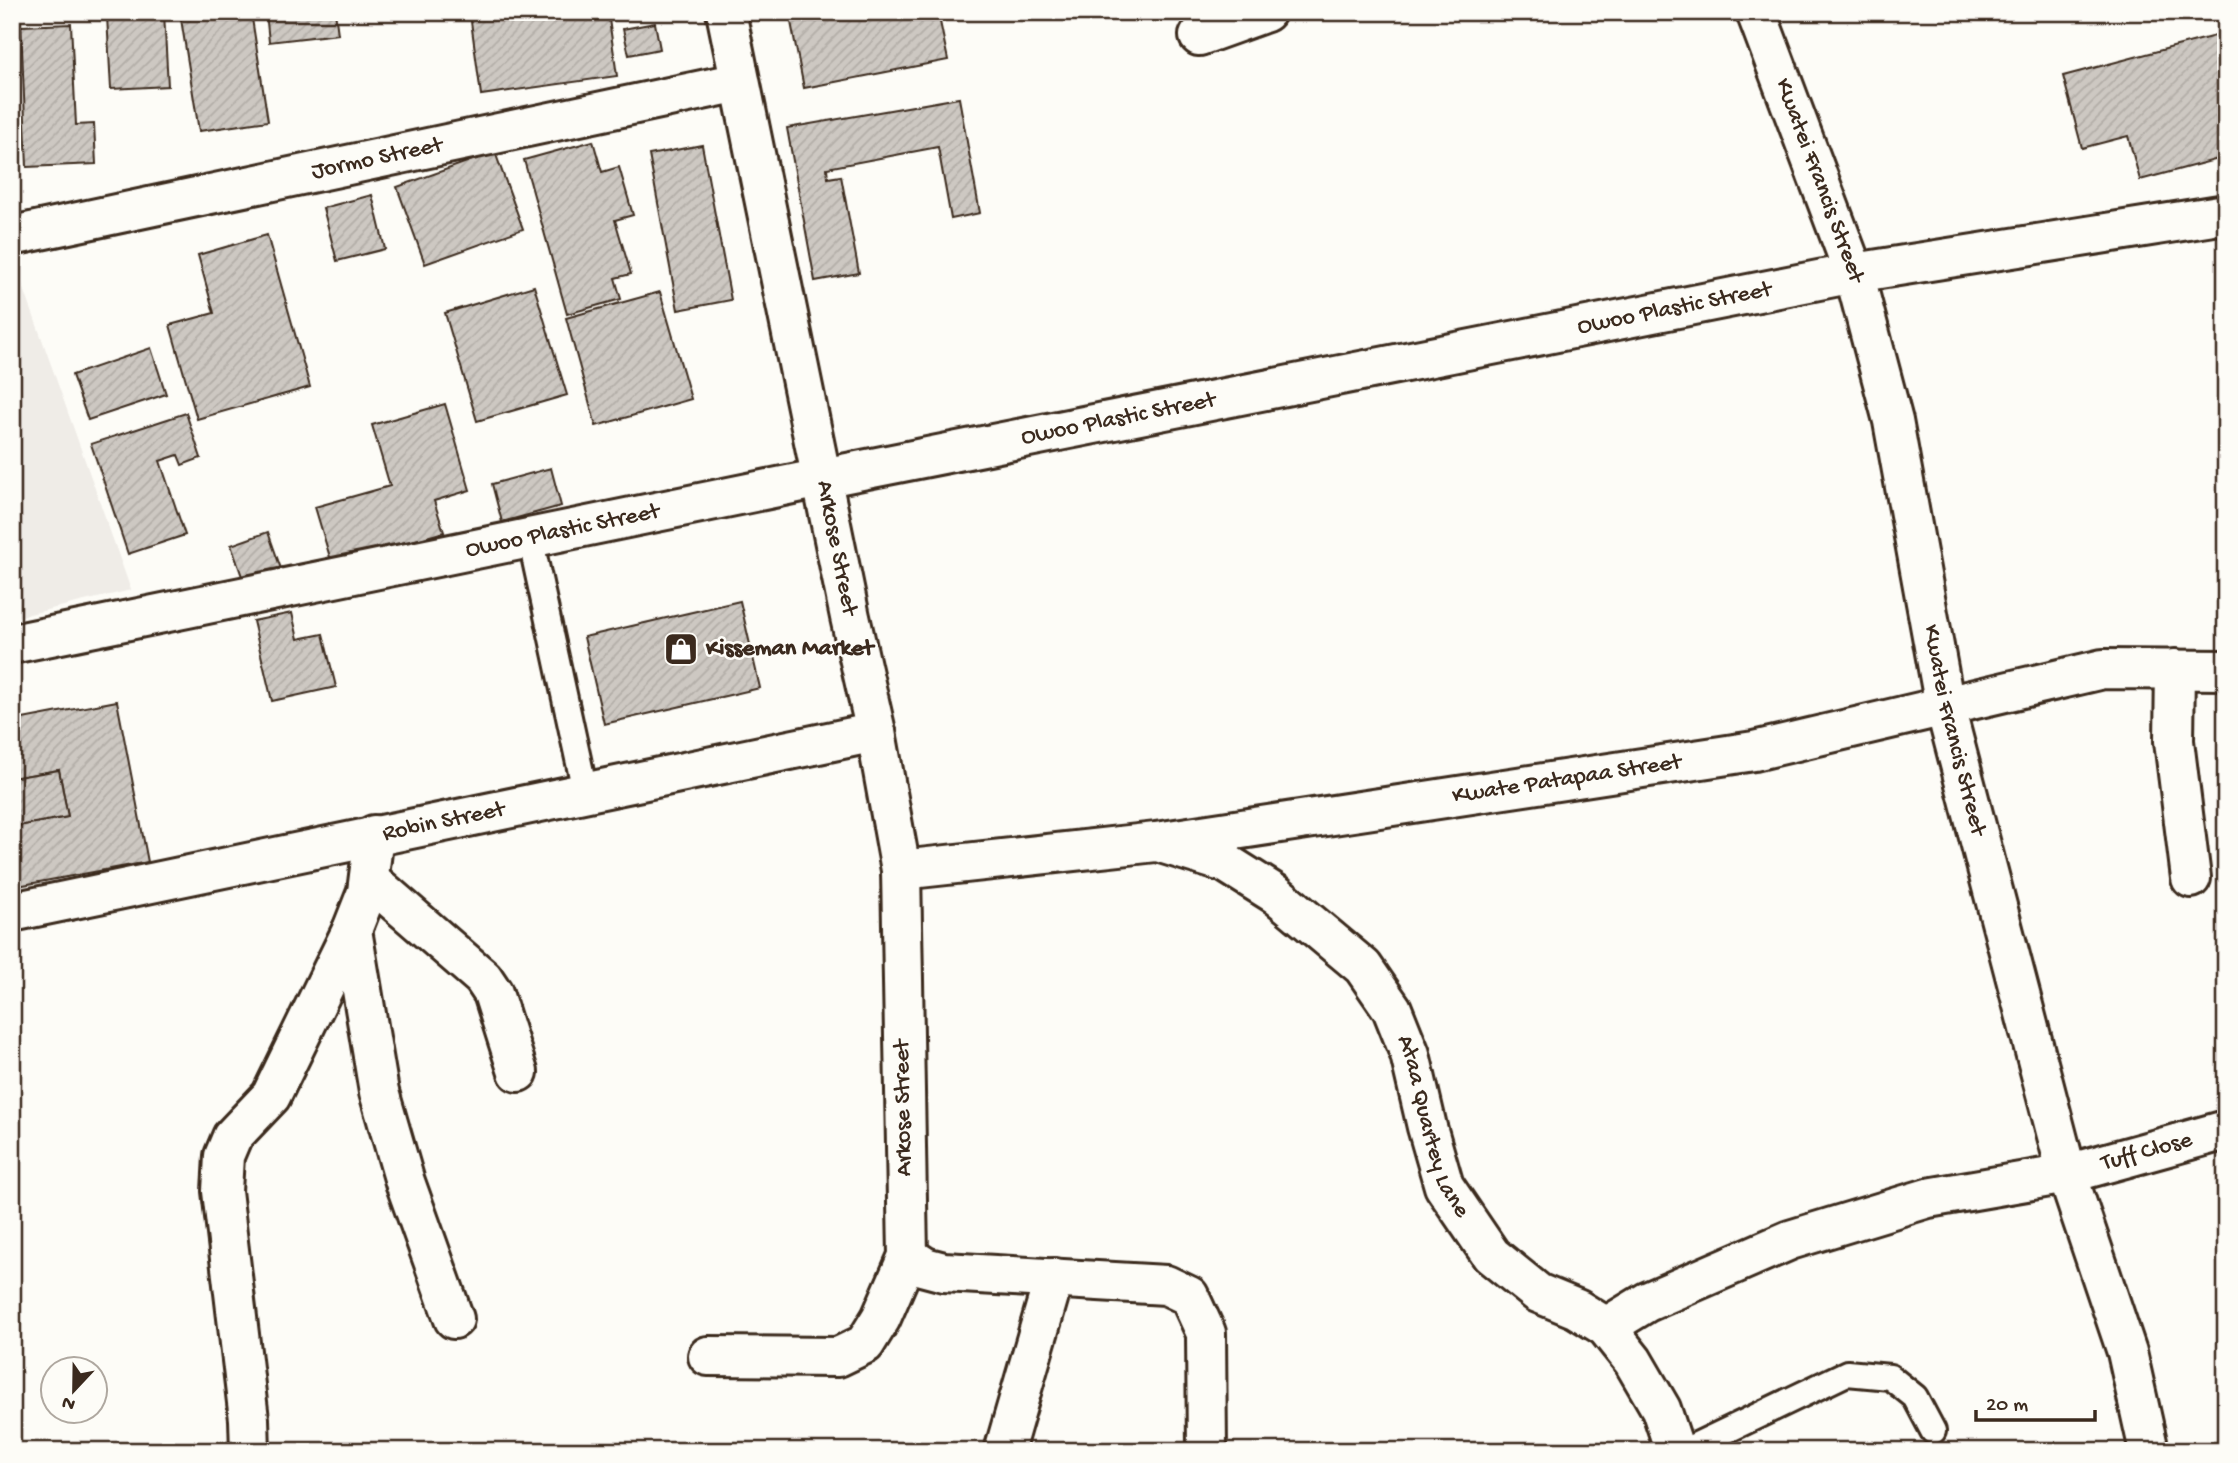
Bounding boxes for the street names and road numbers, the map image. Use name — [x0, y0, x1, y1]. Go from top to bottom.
street label: Kwatei Francis Street — [1768, 74, 1871, 288]
street label: Jormo Street — [309, 130, 447, 187]
street label: Owoo Plastic Street — [1575, 275, 1776, 342]
street label: Owoo Plastic Street — [1019, 385, 1220, 453]
street label: Arkose Street — [809, 478, 864, 620]
street label: Owoo Plastic Street — [463, 497, 664, 565]
street label: Kwatei Francis Street — [1916, 622, 1993, 841]
street label: Kwate Patapaa Street — [1450, 747, 1685, 811]
street label: Robin Street — [380, 795, 510, 849]
street label: Ataa Quartey Lane — [1389, 1031, 1476, 1224]
street label: Arkose Street — [888, 1037, 920, 1177]
street label: Tuff Close — [2096, 1125, 2196, 1179]

